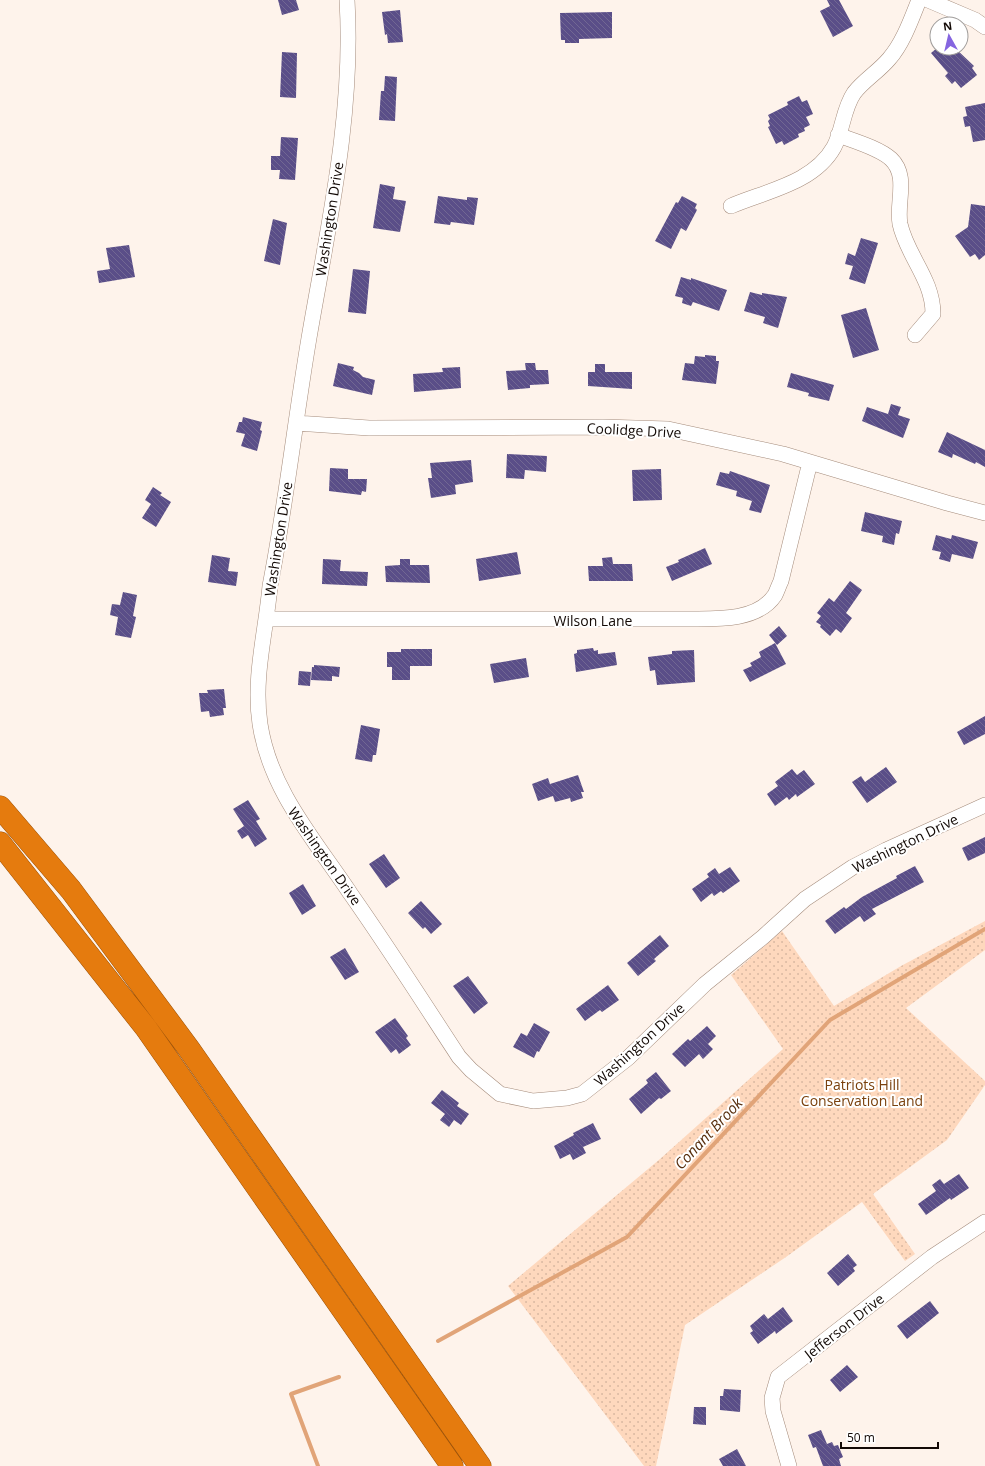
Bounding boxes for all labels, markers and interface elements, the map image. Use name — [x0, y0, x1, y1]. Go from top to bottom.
north arrow — [929, 16, 969, 56]
text: N — [942, 18, 953, 34]
street label: Washington Drive — [311, 160, 347, 278]
street label: Coolidge Drive — [586, 418, 682, 442]
street label: Washington Drive — [260, 480, 296, 598]
street label: Wilson Lane — [554, 611, 633, 630]
street label: Washington Drive — [284, 803, 366, 909]
street label: Washington Drive — [849, 809, 961, 877]
street label: Washington Drive — [590, 998, 688, 1090]
park label: Patriots Hill Conservation Land — [801, 1075, 923, 1110]
water label: Conant Brook — [670, 1092, 747, 1173]
street label: Jefferson Drive — [799, 1289, 888, 1364]
scale bar — [841, 1424, 938, 1450]
text: 50 m — [847, 1429, 875, 1446]

